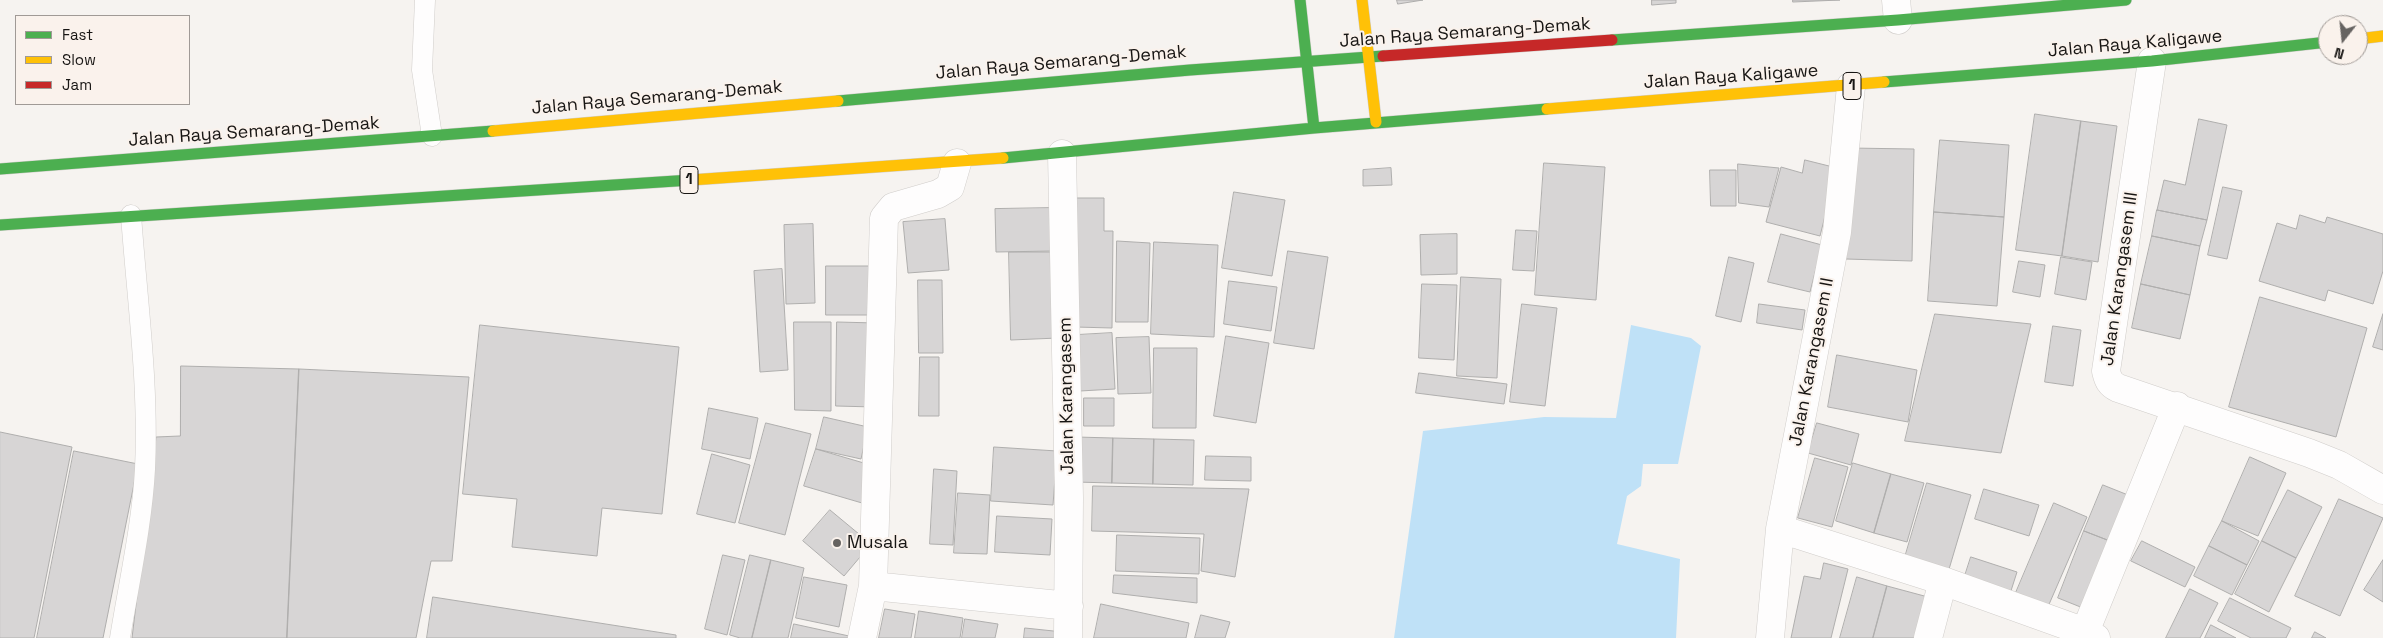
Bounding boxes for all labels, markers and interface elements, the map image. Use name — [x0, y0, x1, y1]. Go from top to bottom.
street label: Jalan Raya Semarang-Demak — [1339, 13, 1591, 53]
legend — [15, 15, 190, 105]
north arrow — [2318, 15, 2368, 65]
text: Fast — [62, 25, 93, 44]
street label: Jalan Raya Kaligawe — [2047, 26, 2223, 62]
street label: Jalan Raya Semarang-Demak — [935, 41, 1187, 85]
text: N — [2332, 44, 2346, 63]
text: Slow — [62, 50, 96, 69]
street label: Jalan Raya Kaligawe — [1643, 60, 1819, 94]
road number: 1 — [1843, 72, 1861, 100]
text: Jam — [62, 75, 92, 94]
street label: Jalan Raya Semarang-Demak — [531, 76, 783, 120]
street label: Jalan Raya Semarang-Demak — [128, 112, 380, 152]
road number: 1 — [680, 166, 698, 194]
street label: Jalan Karangasem III — [2097, 191, 2143, 367]
street label: Jalan Karangasem II — [1785, 276, 1839, 448]
street label: Jalan Karangasem — [1055, 317, 1079, 475]
place label: Musala — [847, 532, 908, 554]
marker: Musala — [831, 537, 843, 549]

